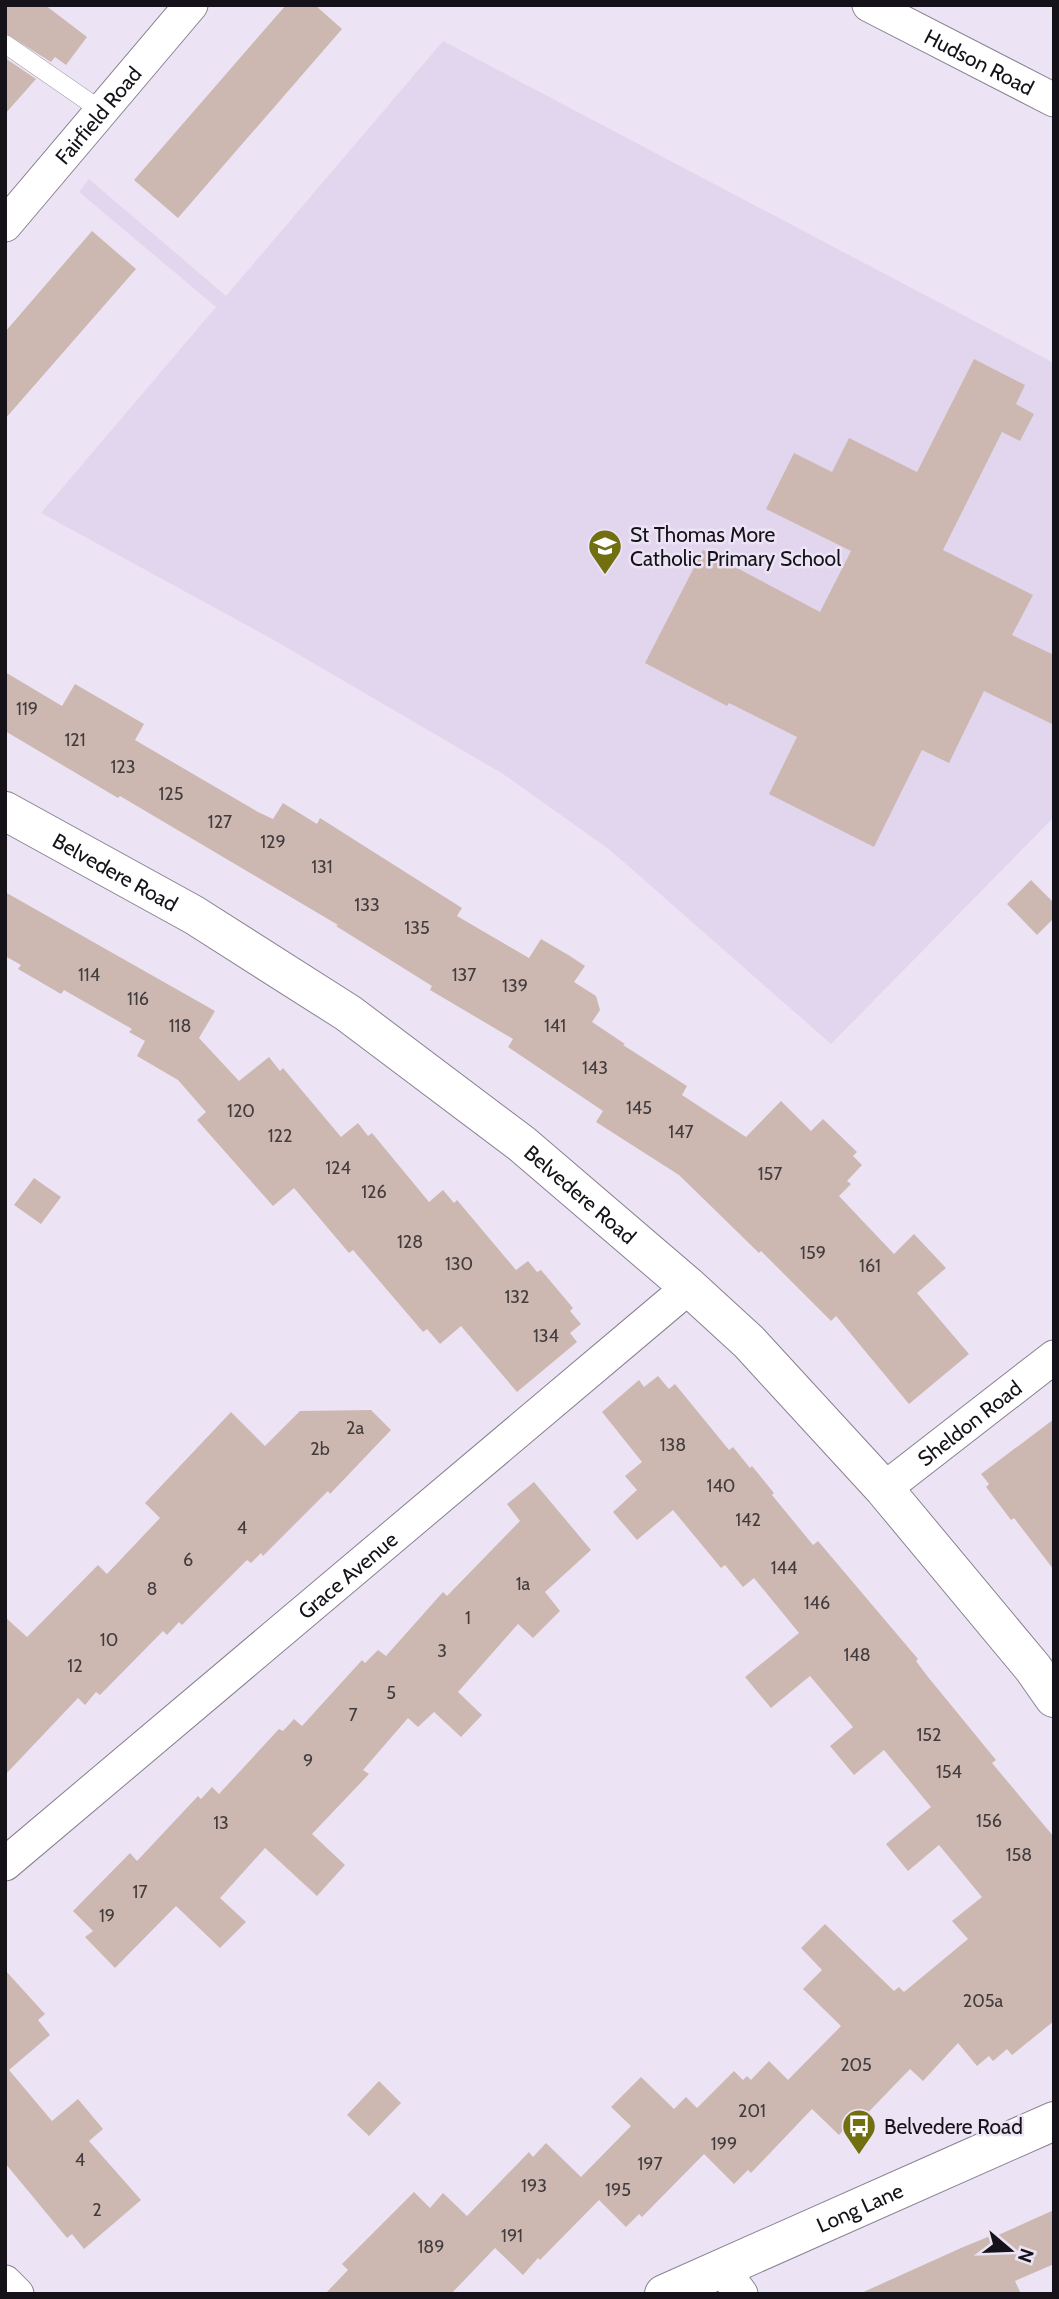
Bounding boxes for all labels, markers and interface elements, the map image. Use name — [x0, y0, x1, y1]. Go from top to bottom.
street label: Hudson Road — [920, 23, 1038, 100]
street label: Fairfield Road — [50, 61, 146, 169]
place label: St Thomas More Catholic Primary School — [630, 522, 841, 571]
school or university icon: St Thomas More Catholic Primary School — [586, 527, 624, 576]
house number: 119 — [16, 698, 38, 720]
house number: 121 — [64, 729, 86, 751]
house number: 123 — [110, 756, 136, 778]
house number: 125 — [158, 783, 184, 805]
house number: 127 — [208, 811, 232, 833]
street label: Belvedere Road — [49, 827, 182, 916]
house number: 129 — [260, 831, 286, 853]
house number: 131 — [311, 856, 333, 878]
house number: 133 — [354, 894, 380, 916]
house number: 135 — [404, 917, 430, 939]
house number: 114 — [78, 964, 100, 986]
house number: 137 — [452, 964, 476, 986]
house number: 139 — [502, 975, 528, 997]
house number: 116 — [127, 988, 149, 1010]
house number: 118 — [169, 1015, 191, 1037]
house number: 141 — [544, 1015, 566, 1037]
house number: 143 — [582, 1057, 608, 1079]
house number: 145 — [626, 1097, 652, 1119]
house number: 120 — [227, 1100, 255, 1122]
house number: 147 — [668, 1121, 694, 1143]
house number: 122 — [268, 1125, 292, 1147]
street label: Belvedere Road — [520, 1139, 641, 1249]
house number: 124 — [325, 1157, 351, 1179]
house number: 157 — [758, 1163, 782, 1185]
house number: 126 — [361, 1181, 387, 1203]
house number: 128 — [397, 1231, 423, 1253]
house number: 159 — [800, 1242, 826, 1264]
house number: 130 — [445, 1253, 473, 1275]
house number: 161 — [859, 1255, 881, 1277]
house number: 132 — [504, 1286, 530, 1308]
house number: 134 — [533, 1325, 559, 1347]
street label: Sheldon Road — [912, 1375, 1026, 1471]
house number: 2a — [346, 1417, 364, 1439]
house number: 138 — [660, 1434, 686, 1456]
house number: 2b — [310, 1438, 330, 1460]
house number: 140 — [707, 1475, 735, 1497]
house number: 142 — [735, 1509, 761, 1531]
house number: 4 — [237, 1517, 247, 1539]
street label: Grace Avenue — [293, 1526, 402, 1624]
house number: 6 — [183, 1549, 193, 1571]
house number: 144 — [771, 1557, 797, 1579]
house number: 1a — [516, 1573, 531, 1595]
house number: 8 — [147, 1578, 157, 1600]
house number: 146 — [804, 1592, 830, 1614]
house number: 1 — [465, 1607, 471, 1629]
house number: 10 — [100, 1629, 118, 1651]
house number: 3 — [437, 1640, 447, 1662]
house number: 148 — [843, 1644, 871, 1666]
house number: 12 — [67, 1655, 83, 1677]
house number: 5 — [386, 1682, 396, 1704]
house number: 7 — [348, 1704, 358, 1726]
house number: 152 — [916, 1724, 942, 1746]
house number: 9 — [303, 1750, 313, 1772]
house number: 154 — [936, 1761, 962, 1783]
house number: 156 — [976, 1810, 1002, 1832]
house number: 13 — [213, 1812, 229, 1834]
house number: 158 — [1006, 1844, 1032, 1866]
house number: 17 — [133, 1881, 147, 1903]
house number: 19 — [99, 1905, 115, 1927]
house number: 205a — [963, 1990, 1004, 2012]
house number: 205 — [840, 2054, 872, 2076]
house number: 201 — [738, 2100, 766, 2122]
bus stop icon: Belvedere Road — [840, 2107, 878, 2156]
place label: Belvedere Road — [884, 2114, 1023, 2139]
house number: 199 — [711, 2133, 737, 2155]
house number: 4 — [75, 2149, 85, 2171]
house number: 197 — [637, 2153, 663, 2175]
house number: 193 — [521, 2175, 547, 2197]
street label: Long Lane — [813, 2177, 907, 2237]
house number: 195 — [605, 2179, 631, 2201]
house number: 2 — [92, 2199, 102, 2221]
north arrow — [975, 2215, 1045, 2285]
house number: 191 — [501, 2225, 523, 2247]
house number: 189 — [417, 2236, 445, 2258]
text: N — [1013, 2245, 1039, 2265]

